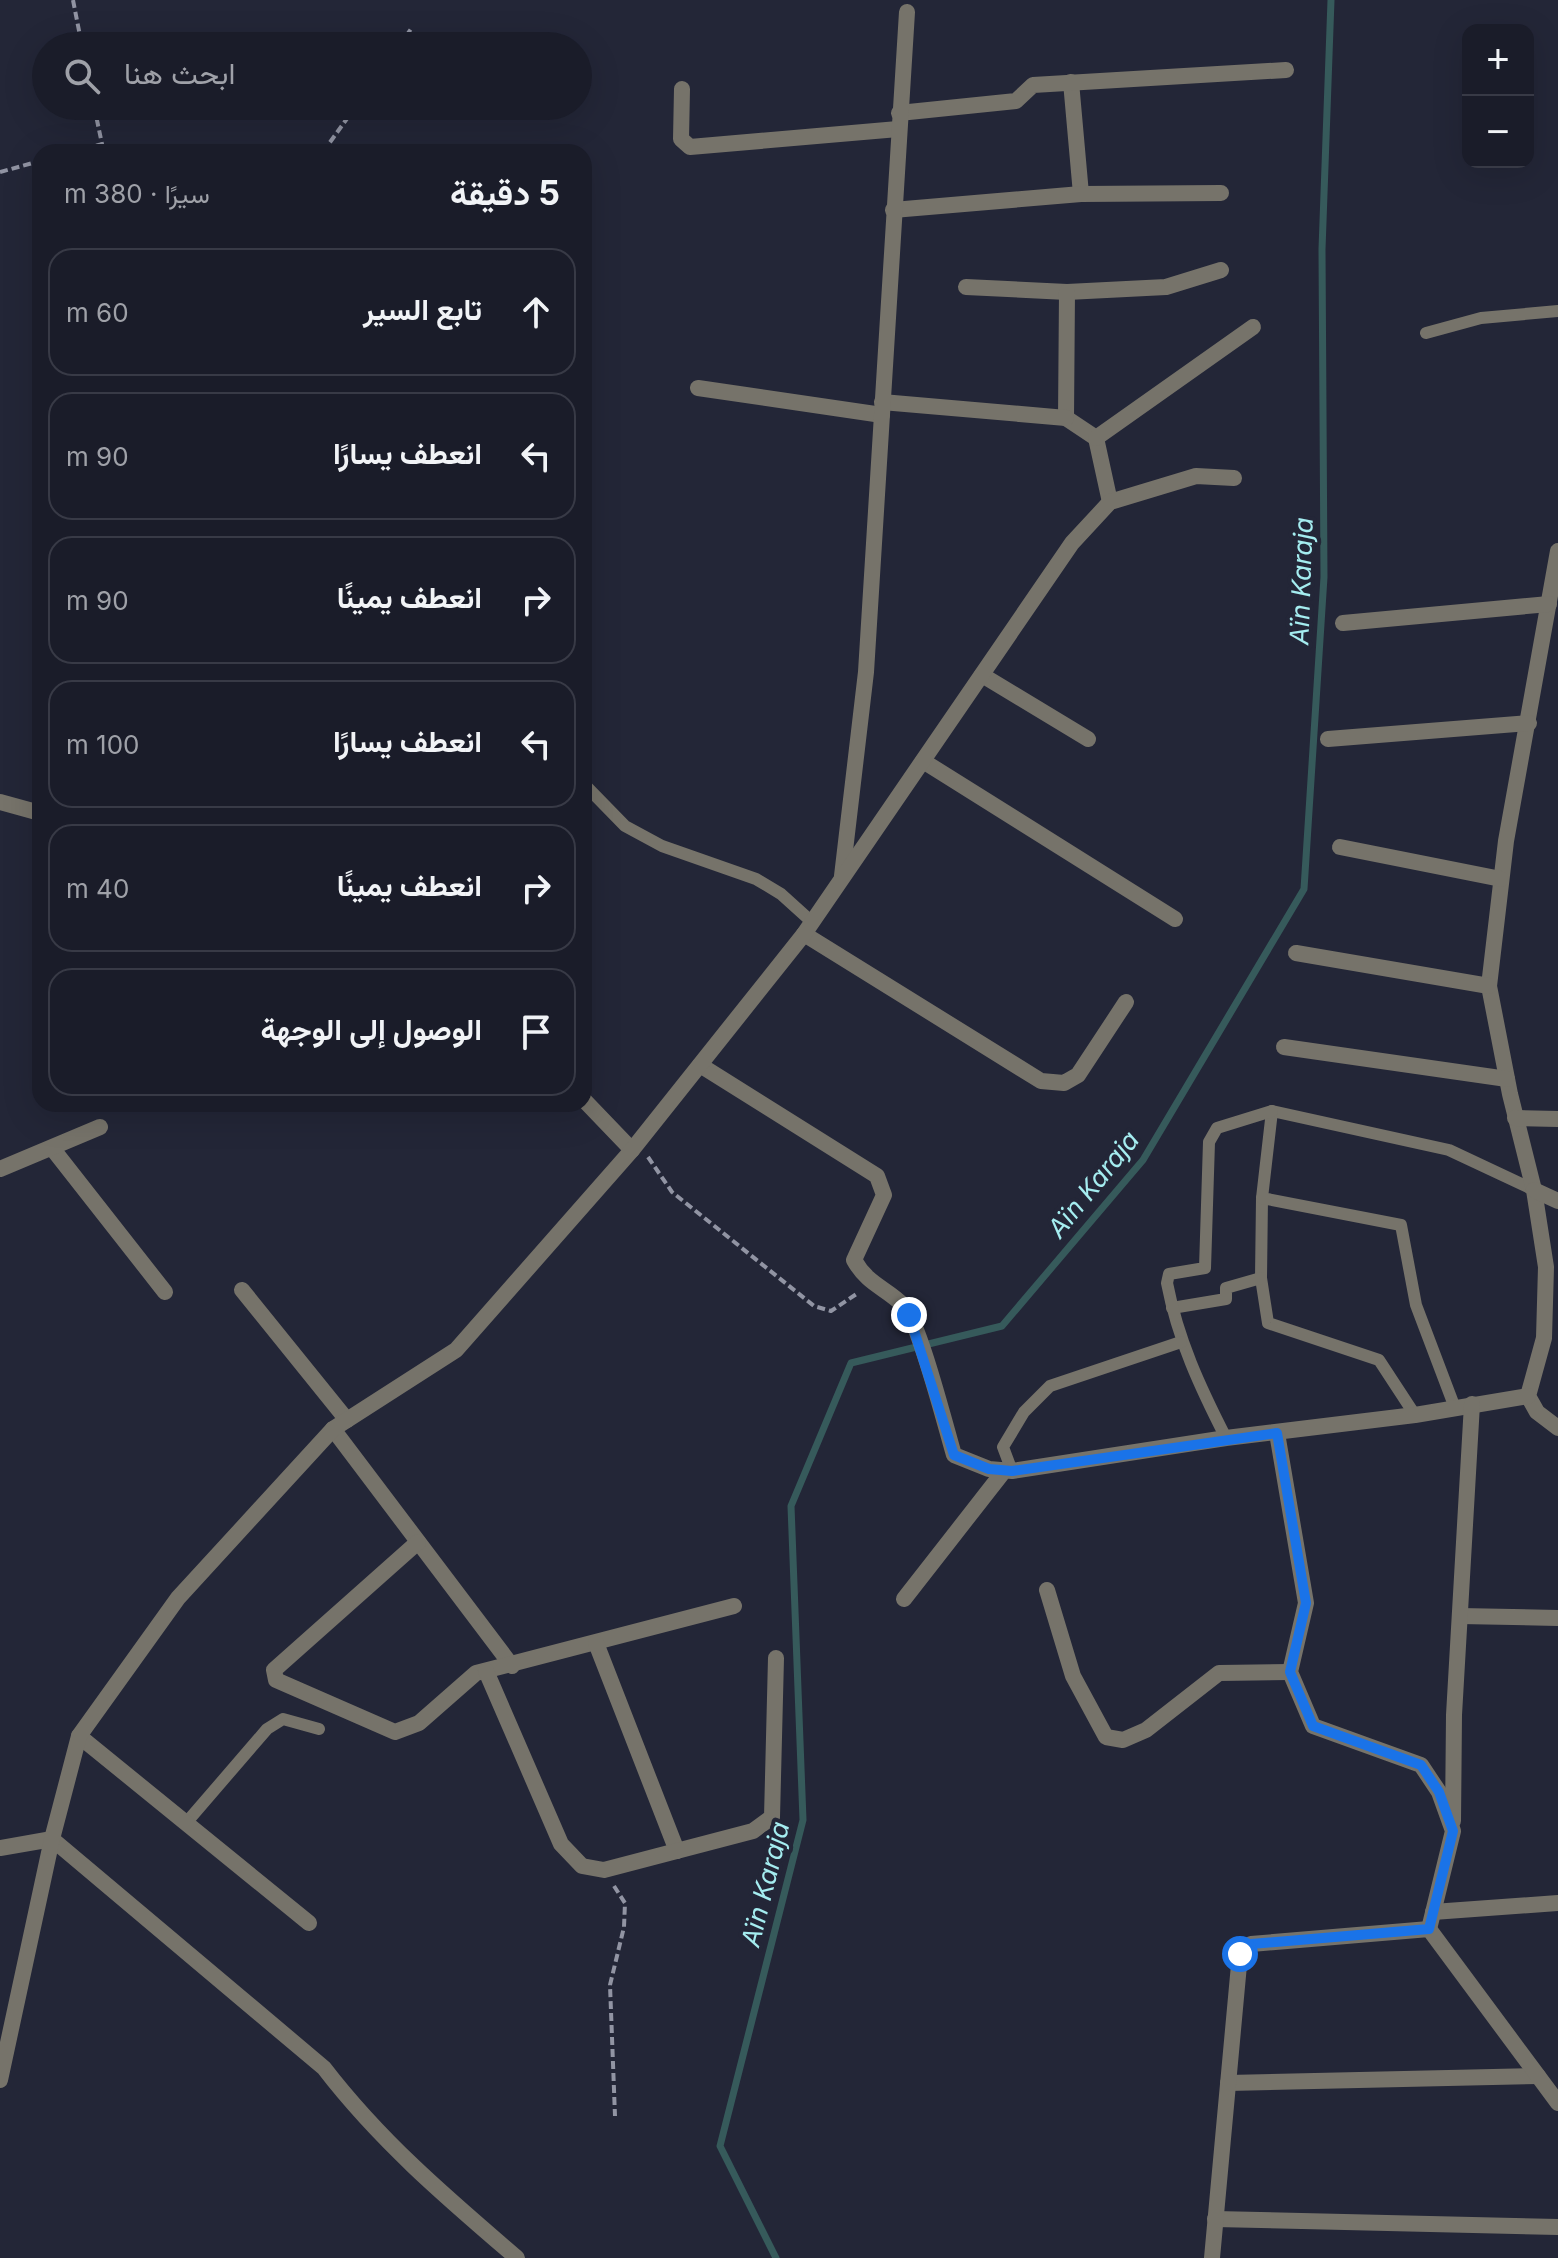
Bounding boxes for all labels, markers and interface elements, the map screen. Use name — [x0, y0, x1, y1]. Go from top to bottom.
map controls — [1462, 24, 1534, 168]
button: + — [1462, 24, 1534, 96]
search box — [32, 32, 592, 120]
icon: search — [60, 54, 104, 98]
text: ابحث هنا — [124, 55, 235, 91]
button: − — [1462, 96, 1534, 168]
text: 5 دقيقة — [450, 172, 560, 213]
text: سيرًا · 380 m — [64, 178, 210, 209]
icon: ahead — [514, 290, 558, 334]
text: تابع السير — [363, 291, 482, 327]
text: 60 m — [66, 297, 129, 328]
icon: left — [514, 434, 558, 478]
text: انعطف يسارًا — [333, 435, 482, 471]
text: 90 m — [66, 441, 129, 472]
water label: Aïn Karaja — [1283, 517, 1319, 646]
icon: right — [514, 578, 558, 622]
text: انعطف يمينًا — [337, 579, 482, 615]
text: 90 m — [66, 585, 129, 616]
icon: left — [514, 722, 558, 766]
text: انعطف يسارًا — [333, 723, 482, 759]
text: 100 m — [66, 729, 139, 760]
icon: right — [514, 866, 558, 910]
text: انعطف يمينًا — [337, 867, 482, 903]
text: 40 m — [66, 873, 129, 904]
icon: arrive — [514, 1010, 558, 1054]
text: الوصول إلى الوجهة — [260, 1011, 482, 1047]
water label: Aïn Karaja — [1040, 1125, 1145, 1244]
route end — [891, 1297, 927, 1333]
water label: Aïn Karaja — [734, 1818, 796, 1951]
route start — [1222, 1936, 1258, 1972]

